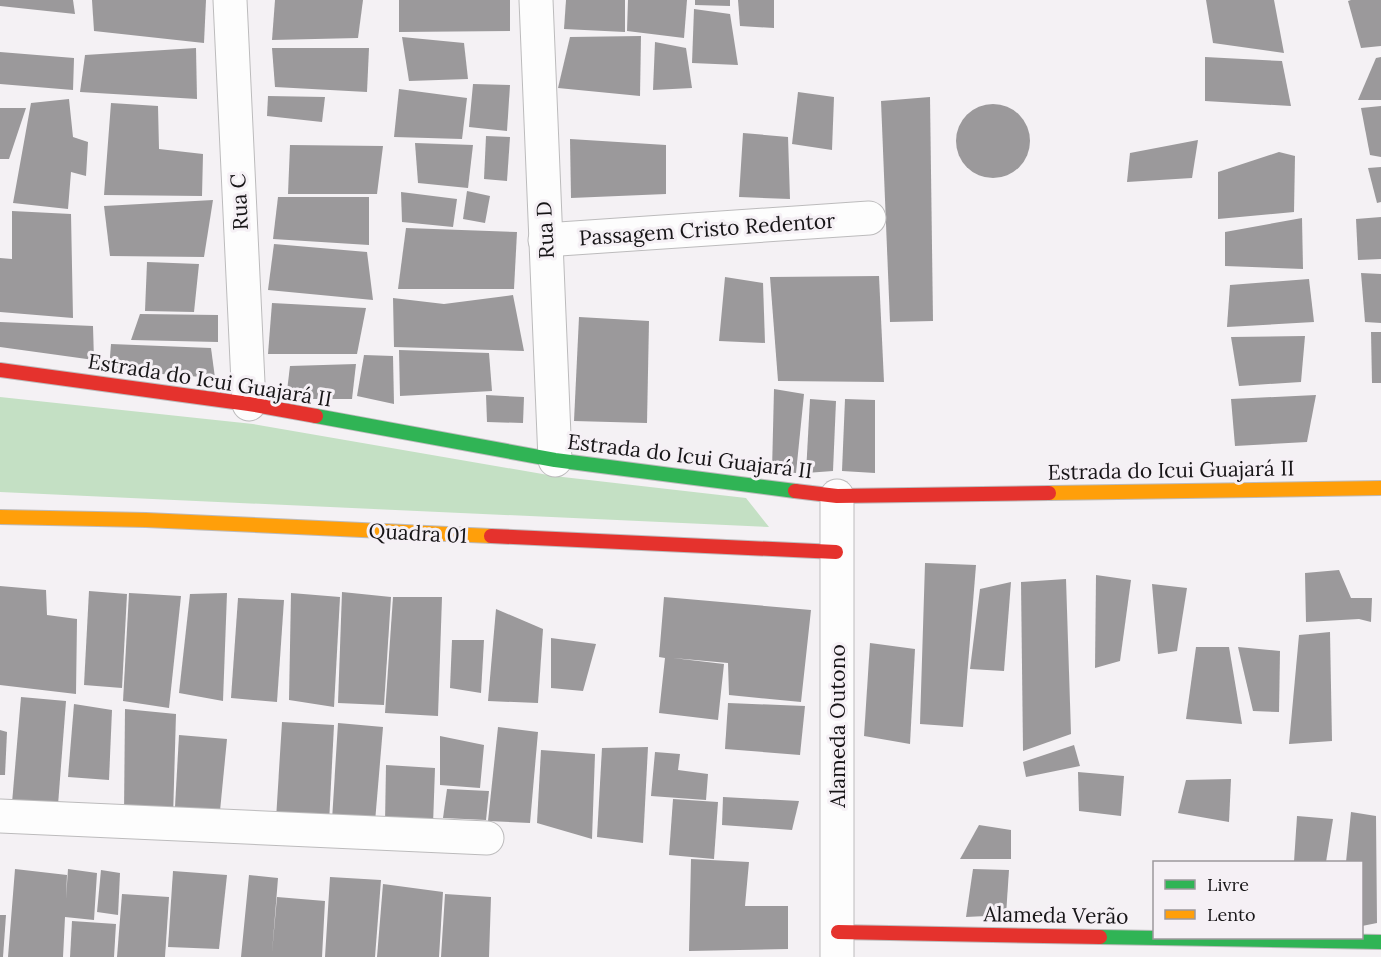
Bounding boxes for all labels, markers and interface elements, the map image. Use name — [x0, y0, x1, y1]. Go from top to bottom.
street label: Rua C — [224, 173, 254, 231]
street label: Rua D — [530, 200, 560, 260]
street label: Passagem Cristo Redentor — [578, 207, 836, 251]
street label: Estrada do Icui Guajará II — [86, 347, 334, 413]
street label: Estrada do Icui Guajará II — [566, 428, 814, 484]
street label: Estrada do Icui Guajará II — [1047, 454, 1295, 486]
street label: Quadra 01 — [368, 517, 468, 549]
street label: Alameda Outono — [824, 644, 851, 809]
legend — [1153, 861, 1363, 939]
text: Livre — [1207, 873, 1249, 896]
street label: Alameda Verão — [982, 900, 1129, 930]
text: Lento — [1207, 903, 1255, 926]

